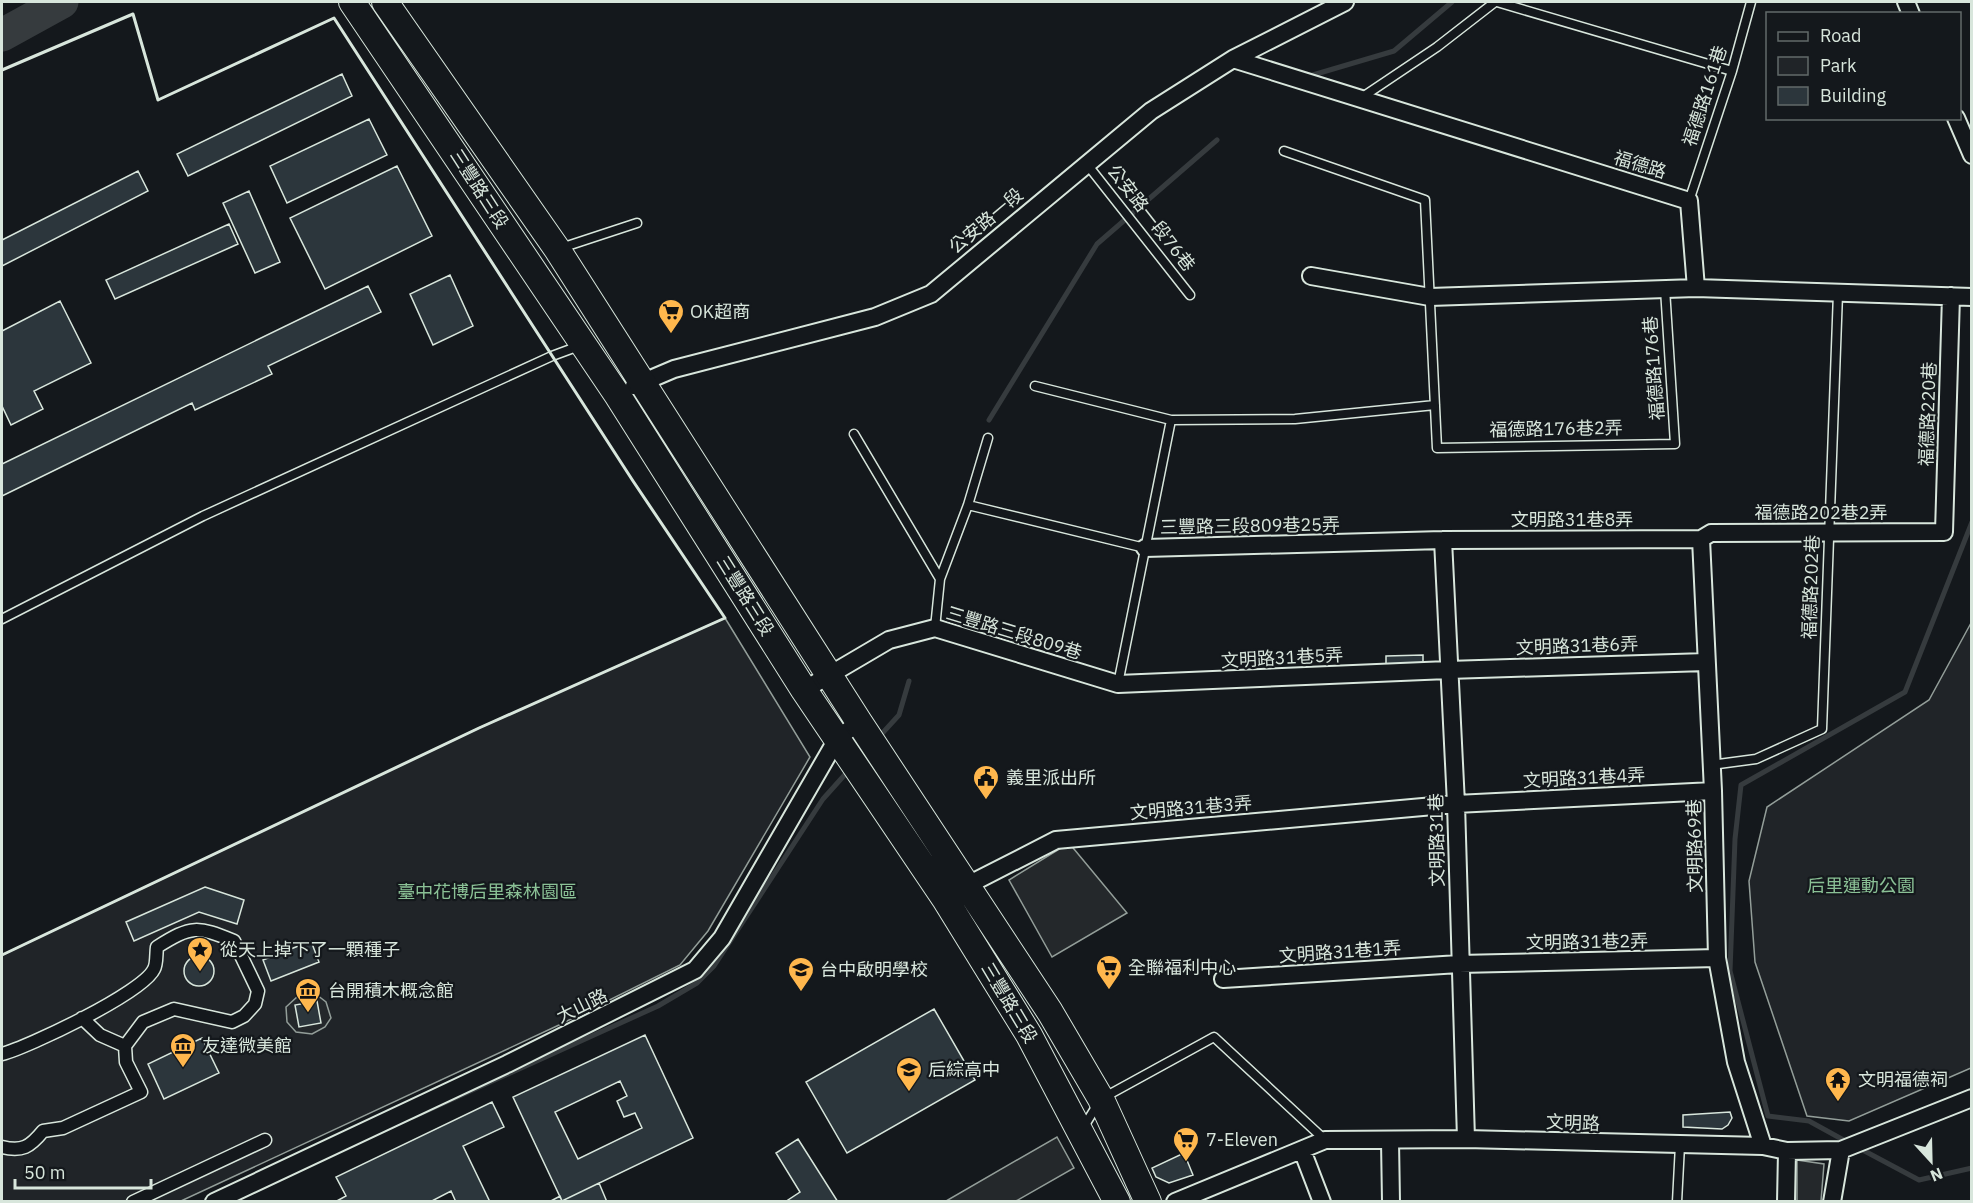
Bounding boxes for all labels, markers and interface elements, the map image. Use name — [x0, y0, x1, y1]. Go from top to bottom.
legend — [1766, 12, 1961, 120]
text: Road — [1820, 24, 1861, 47]
street label: 福德路161巷 — [1677, 43, 1732, 149]
text: Park — [1820, 54, 1857, 77]
text: Building — [1820, 84, 1887, 107]
street label: 三豐路三段 — [445, 145, 514, 233]
street label: 福德路 — [1611, 146, 1669, 183]
street label: 公安路一段76巷 — [1102, 160, 1200, 276]
street label: 公安路一段 — [944, 183, 1028, 258]
supermarket icon: OK超商 — [656, 297, 686, 335]
place label: OK超商 — [690, 300, 750, 323]
street label: 福德路176巷 — [1638, 315, 1669, 421]
street label: 福德路220巷 — [1914, 361, 1941, 467]
street label: 福德路176巷2弄 — [1489, 416, 1623, 441]
street label: 福德路202巷2弄 — [1754, 501, 1888, 524]
street label: 文明路31巷8弄 — [1511, 508, 1633, 531]
street label: 三豐路三段809巷25弄 — [1160, 512, 1340, 539]
street label: 福德路202巷 — [1797, 534, 1824, 640]
street label: 三豐路三段 — [712, 551, 779, 640]
street label: 三豐路三段809巷 — [944, 601, 1085, 664]
street label: 文明路31巷6弄 — [1515, 632, 1639, 659]
street label: 文明路31巷5弄 — [1220, 643, 1344, 672]
public building icon: 義里派出所 — [971, 763, 1001, 801]
street label: 文明路31巷4弄 — [1522, 763, 1646, 792]
place label: 義里派出所 — [1006, 766, 1096, 789]
street label: 文明路31巷3弄 — [1129, 791, 1253, 824]
street label: 文明路31巷 — [1424, 793, 1449, 887]
street label: 文明路69巷 — [1682, 799, 1707, 893]
park label: 后里運動公園 — [1807, 874, 1915, 897]
park label: 臺中花博后里森林園區 — [397, 880, 577, 903]
street label: 文明路31巷2弄 — [1526, 929, 1648, 954]
place icon: 從天上掉下了一顆種子 — [185, 935, 215, 973]
street label: 文明路31巷1弄 — [1278, 936, 1402, 967]
place label: 從天上掉下了一顆種子 — [220, 938, 400, 961]
supermarket icon: 全聯福利中心 — [1094, 953, 1124, 991]
school or university icon: 台中啟明學校 — [786, 955, 816, 993]
place label: 全聯福利中心 — [1128, 956, 1236, 979]
place label: 台中啟明學校 — [820, 958, 928, 981]
street label: 三豐路三段 — [976, 958, 1042, 1047]
museum icon: 台開積木概念館 — [293, 976, 323, 1014]
place label: 台開積木概念館 — [328, 979, 454, 1002]
street label: 大山路 — [552, 983, 611, 1028]
museum icon: 友達微美館 — [168, 1031, 198, 1069]
place label: 友達微美館 — [202, 1034, 292, 1057]
school or university icon: 后綜高中 — [894, 1055, 924, 1093]
place label: 后綜高中 — [928, 1058, 1000, 1081]
temple icon: 文明福德祠 — [1823, 1065, 1853, 1103]
place label: 文明福德祠 — [1858, 1068, 1948, 1091]
street label: 文明路 — [1546, 1110, 1600, 1135]
supermarket icon: 7-Eleven — [1171, 1125, 1201, 1163]
place label: 7-Eleven — [1206, 1128, 1278, 1151]
north arrow — [1901, 1131, 1961, 1191]
scale bar — [15, 1152, 152, 1190]
text: 50 m — [24, 1161, 66, 1184]
text: N — [1927, 1163, 1946, 1186]

